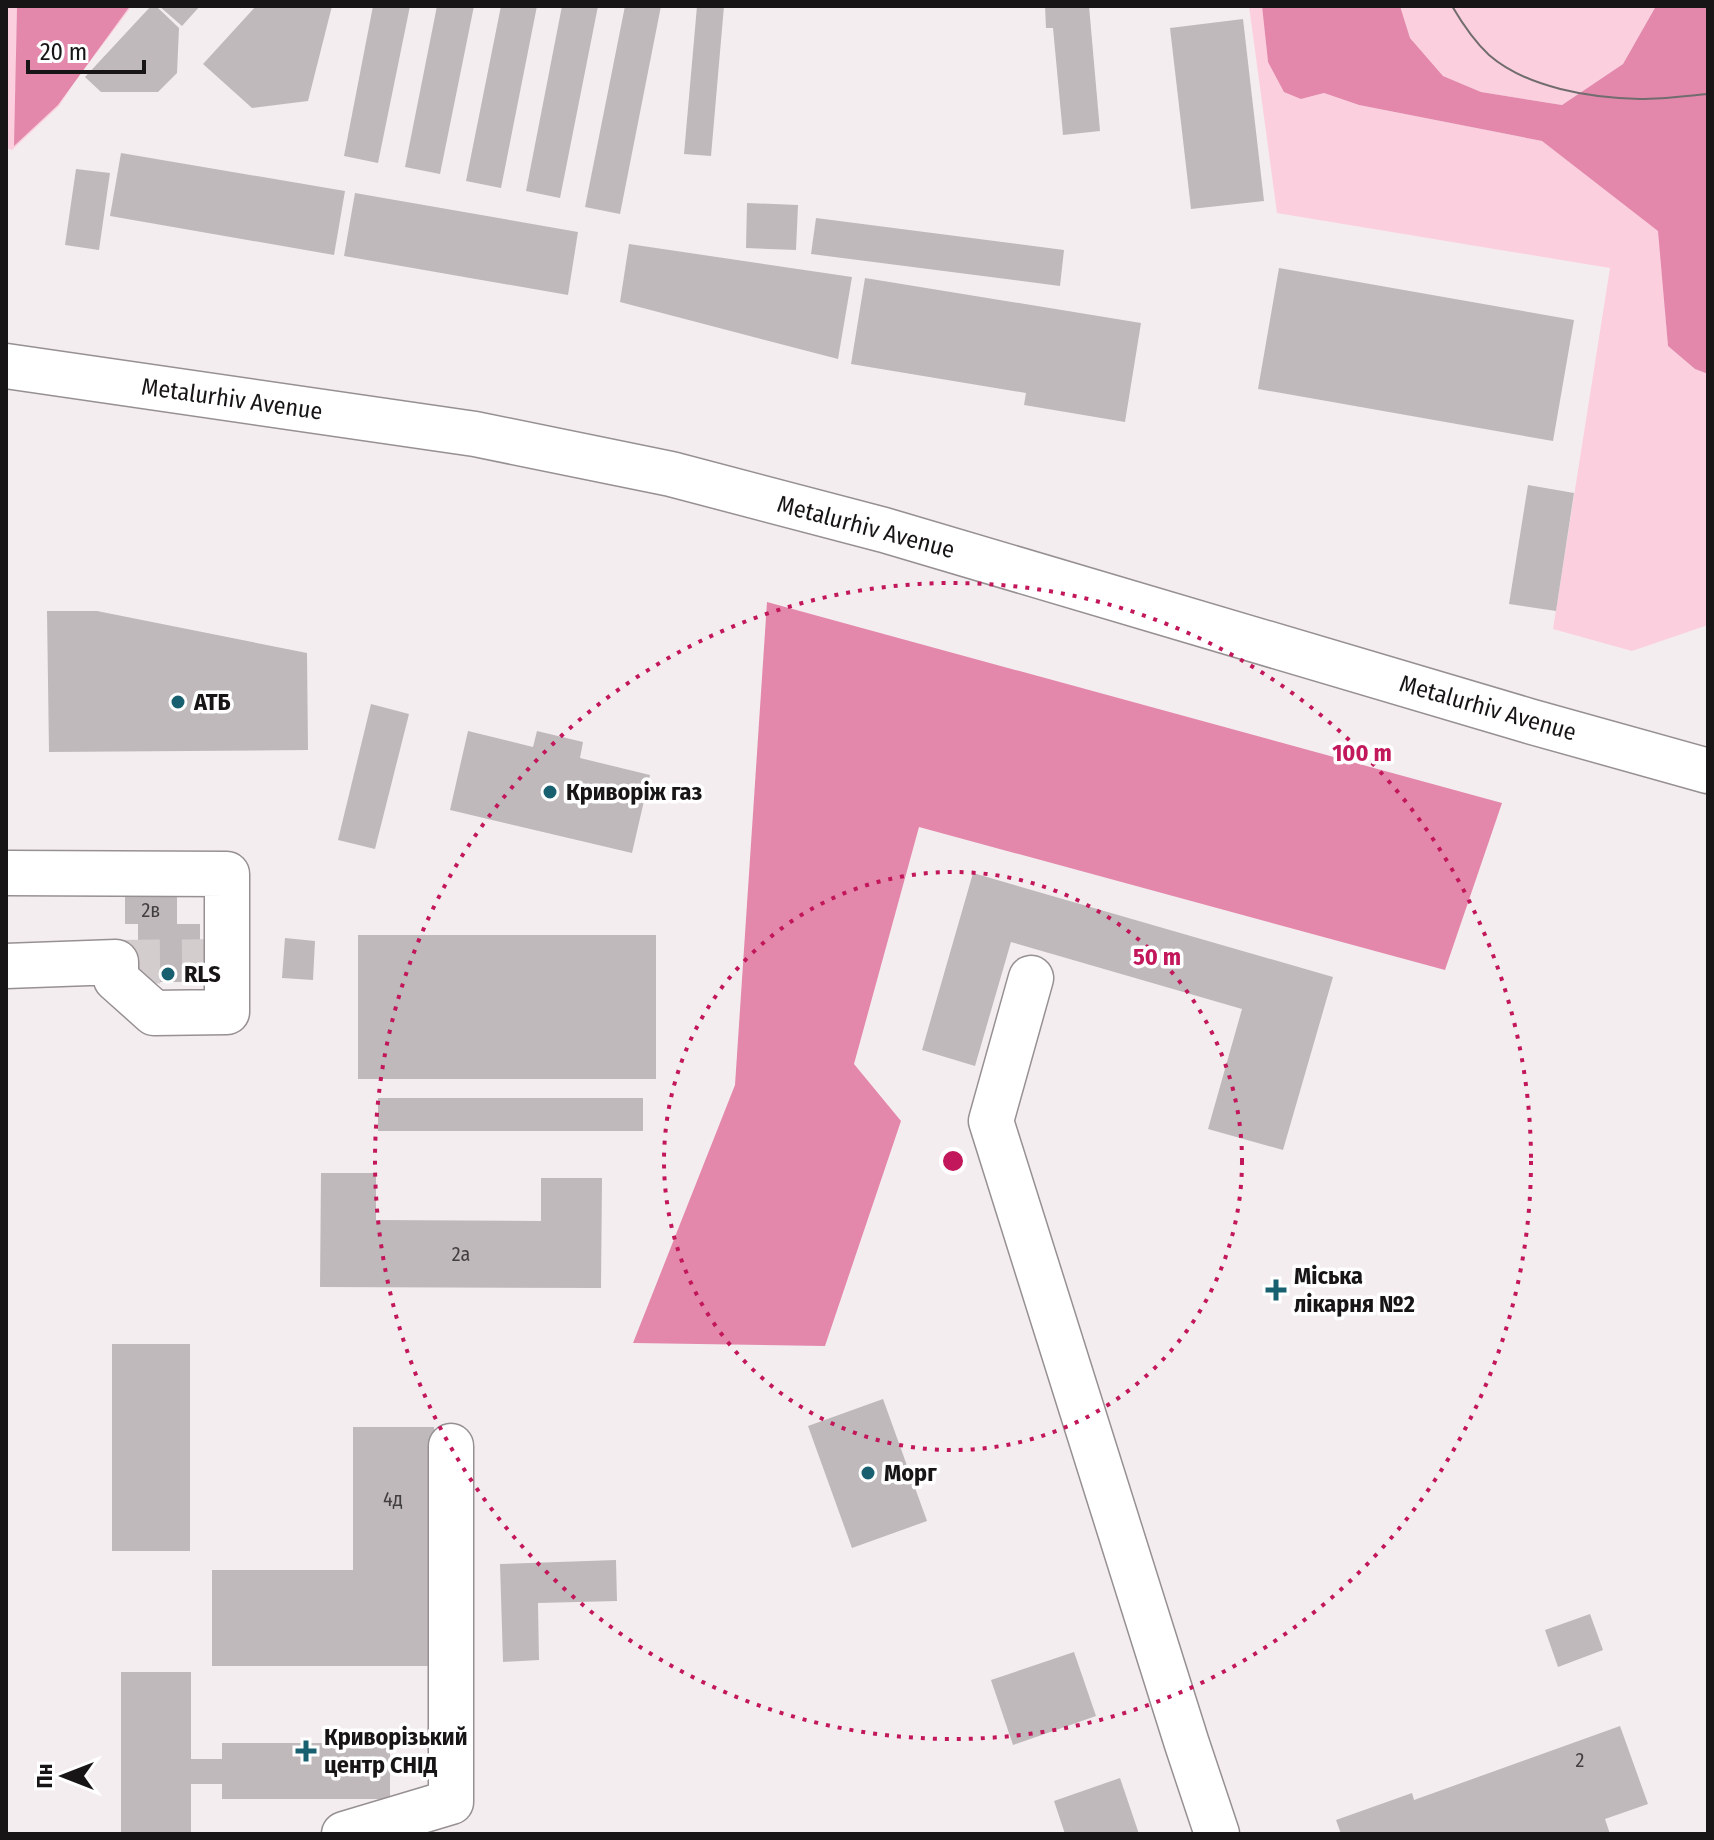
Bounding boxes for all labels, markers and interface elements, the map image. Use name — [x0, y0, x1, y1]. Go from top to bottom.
scale bar — [28, 24, 144, 74]
text: 20 m — [40, 38, 87, 66]
street label: Metalurhiv Avenue — [140, 372, 324, 426]
street label: Metalurhiv Avenue — [774, 490, 958, 564]
street label: Metalurhiv Avenue — [1396, 669, 1580, 747]
place label: АТБ — [193, 688, 231, 716]
marker: АТБ — [169, 693, 187, 711]
text: 100 m — [1332, 739, 1392, 767]
place label: Криворіж газ — [566, 778, 702, 806]
marker: Криворіж газ — [541, 783, 559, 801]
house number: 2в — [142, 898, 160, 922]
text: 50 m — [1133, 943, 1181, 971]
place label: RLS — [184, 960, 221, 988]
marker: RLS — [159, 965, 177, 983]
centre of rings — [939, 1147, 967, 1175]
house number: 2а — [452, 1242, 470, 1266]
place label: Міська лікарня №2 — [1294, 1262, 1415, 1318]
marker: Міська лікарня №2 — [1265, 1279, 1287, 1301]
place label: Морг — [884, 1459, 937, 1487]
marker: Морг — [859, 1464, 877, 1482]
house number: 4д — [383, 1487, 403, 1511]
place label: Криворізький центр СНІД — [324, 1723, 468, 1779]
north arrow — [24, 1736, 104, 1816]
marker: Криворізький центр СНІД — [295, 1740, 317, 1762]
house number: 2 — [1576, 1748, 1585, 1772]
text: Пн — [31, 1764, 58, 1788]

